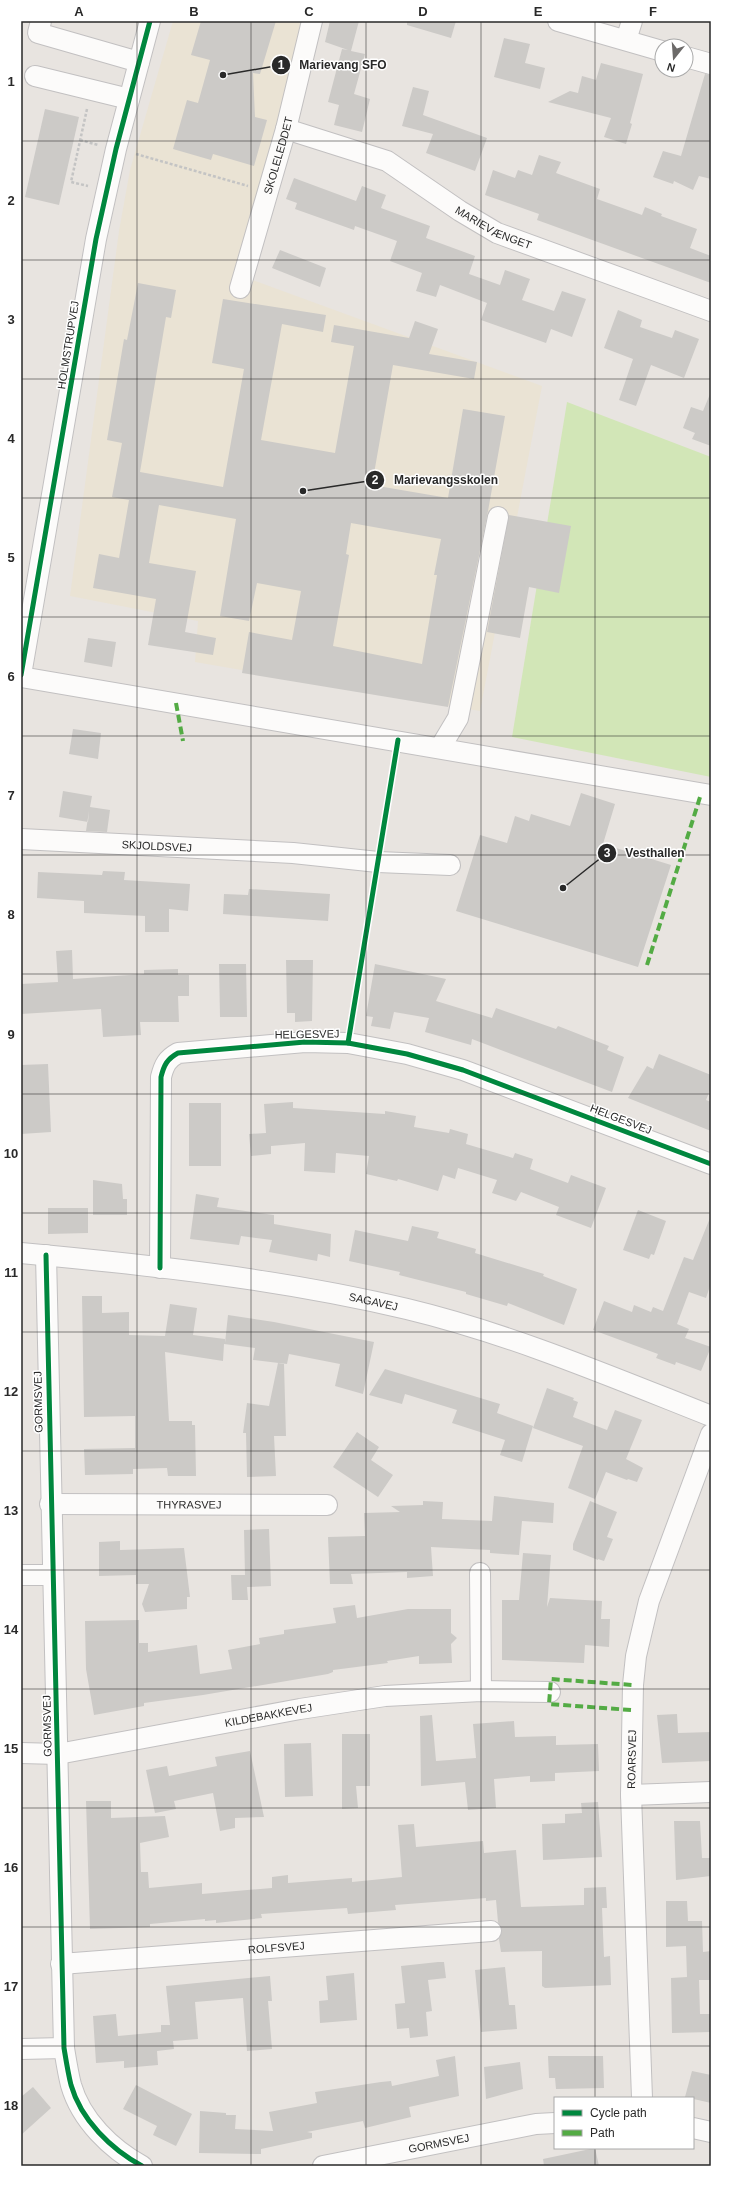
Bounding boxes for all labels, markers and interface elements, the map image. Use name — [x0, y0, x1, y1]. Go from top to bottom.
text: A — [74, 4, 84, 19]
text: B — [189, 4, 199, 19]
text: C — [304, 4, 314, 19]
text: D — [418, 4, 428, 19]
text: E — [534, 4, 543, 19]
text: F — [649, 4, 657, 19]
north arrow — [654, 38, 694, 78]
callout: Marievang SFO — [271, 53, 395, 77]
text: 1 — [278, 58, 285, 72]
text: Marievang SFO — [299, 58, 387, 72]
text: N — [665, 61, 677, 74]
text: 1 — [7, 74, 15, 89]
street label: SKOLELEDDET — [261, 115, 295, 196]
text: 2 — [7, 193, 15, 208]
street label: MARIEVÆNGET — [453, 204, 534, 251]
street label: HOLMSTRUPVEJ — [55, 300, 81, 390]
text: 3 — [7, 312, 15, 327]
text: 4 — [7, 431, 15, 446]
callout: Marievangsskolen — [365, 468, 506, 492]
text: 2 — [372, 473, 379, 487]
text: Marievangsskolen — [394, 473, 498, 487]
text: 5 — [7, 550, 15, 565]
text: 6 — [7, 669, 15, 684]
text: 7 — [7, 788, 15, 803]
street label: SKJOLDSVEJ — [121, 838, 192, 854]
callout: Vesthallen — [597, 841, 693, 865]
text: 3 — [604, 846, 611, 860]
text: Vesthallen — [625, 846, 685, 860]
text: 8 — [7, 907, 15, 922]
text: 9 — [7, 1027, 15, 1042]
street label: HELGESVEJ — [274, 1027, 340, 1041]
street label: HELGESVEJ — [589, 1102, 653, 1136]
text: 10 — [4, 1146, 18, 1161]
text: 11 — [4, 1265, 18, 1280]
street label: SAGAVEJ — [348, 1290, 399, 1313]
street label: GORMSVEJ — [31, 1371, 45, 1433]
text: 12 — [4, 1384, 18, 1399]
street label: THYRASVEJ — [157, 1498, 221, 1511]
text: 13 — [4, 1503, 18, 1518]
text: 14 — [4, 1622, 19, 1637]
street label: GORMSVEJ — [40, 1695, 54, 1757]
street label: KILDEBAKKEVEJ — [224, 1701, 313, 1729]
street label: ROARSVEJ — [625, 1729, 638, 1789]
text: 15 — [4, 1741, 18, 1756]
text: 16 — [4, 1860, 18, 1875]
street label: ROLFSVEJ — [248, 1939, 305, 1956]
text: 17 — [4, 1979, 18, 1994]
legend — [554, 2097, 694, 2149]
text: 18 — [4, 2098, 18, 2113]
text: Cycle path — [590, 2106, 647, 2120]
text: Path — [590, 2126, 615, 2140]
street label: GORMSVEJ — [407, 2131, 470, 2155]

